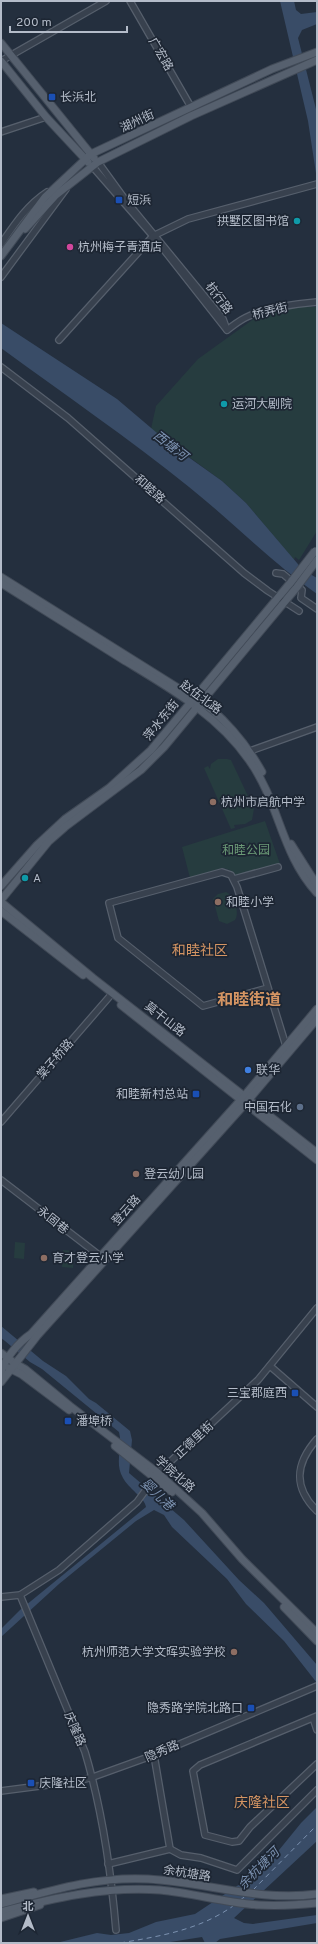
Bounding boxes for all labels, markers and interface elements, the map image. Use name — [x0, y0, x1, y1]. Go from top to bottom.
scale bar — [10, 8, 127, 34]
text: 200 m — [16, 15, 52, 31]
street label: 广宏路 — [144, 35, 176, 74]
place label: 长浜北 — [60, 90, 96, 106]
marker: 长浜北 — [47, 92, 57, 102]
street label: 湖州街 — [118, 107, 157, 137]
place label: 短浜 — [127, 193, 151, 209]
marker: 短浜 — [114, 195, 124, 205]
place label: 拱墅区图书馆 — [217, 214, 289, 230]
marker: 拱墅区图书馆 — [292, 216, 302, 226]
place label: 杭州梅子青酒店 — [78, 240, 162, 256]
marker: 杭州梅子青酒店 — [65, 242, 75, 252]
street label: 杭行路 — [201, 279, 235, 318]
street label: 桥弄街 — [251, 300, 290, 324]
place label: 运河大剧院 — [232, 397, 292, 413]
marker: 运河大剧院 — [219, 399, 229, 409]
water label: 西塘河 — [149, 427, 193, 467]
street label: 和睦路 — [131, 472, 168, 508]
street label: 赵伍北路 — [176, 677, 225, 718]
street label: 萍水东街 — [140, 697, 183, 744]
place label: 杭州市启航中学 — [221, 795, 305, 811]
marker: 杭州市启航中学 — [208, 797, 218, 807]
park label: 和睦公园 — [222, 843, 270, 859]
place label: A — [33, 871, 41, 887]
marker: A — [20, 873, 30, 883]
place label: 和睦小学 — [226, 895, 274, 911]
marker: 和睦小学 — [213, 897, 223, 907]
district label: 和睦社区 — [172, 943, 228, 960]
district label: 和睦街道 — [217, 991, 281, 1011]
street label: 莫干山路 — [141, 999, 188, 1041]
street label: 棠子桥路 — [34, 1036, 78, 1083]
place label: 联华 — [256, 1063, 280, 1079]
marker: 联华 — [243, 1065, 253, 1075]
place label: 和睦新村总站 — [116, 1087, 188, 1103]
marker: 和睦新村总站 — [191, 1089, 201, 1099]
place label: 中国石化 — [244, 1100, 292, 1116]
marker: 中国石化 — [295, 1102, 305, 1112]
place label: 登云幼儿园 — [144, 1167, 204, 1183]
marker: 登云幼儿园 — [131, 1169, 141, 1179]
street label: 登云路 — [109, 1192, 145, 1229]
street label: 永固巷 — [33, 1203, 71, 1238]
place label: 育才登云小学 — [52, 1251, 124, 1267]
marker: 育才登云小学 — [39, 1253, 49, 1263]
place label: 三宝郡庭西 — [227, 1386, 287, 1402]
marker: 三宝郡庭西 — [290, 1388, 300, 1398]
place label: 潘埠桥 — [76, 1414, 112, 1430]
marker: 潘埠桥 — [63, 1416, 73, 1426]
street label: 正德里街 — [172, 1419, 218, 1463]
street label: 学院北路 — [151, 1453, 198, 1497]
water label: 婴儿港 — [137, 1476, 178, 1516]
place label: 杭州师范大学文晖实验学校 — [82, 1645, 226, 1661]
marker: 杭州师范大学文晖实验学校 — [229, 1647, 239, 1657]
place label: 隐秀路学院北路口 — [147, 1701, 243, 1717]
marker: 隐秀路学院北路口 — [246, 1703, 256, 1713]
street label: 庆隆路 — [60, 1710, 88, 1749]
street label: 隐秀路 — [143, 1738, 182, 1766]
place label: 庆隆社区 — [39, 1776, 87, 1792]
marker: 庆隆社区 — [26, 1778, 36, 1788]
district label: 庆隆社区 — [234, 1795, 290, 1812]
water label: 余杭塘河 — [235, 1843, 286, 1893]
street label: 余杭塘路 — [162, 1862, 212, 1886]
north arrow — [8, 1896, 48, 1936]
text: 北 — [23, 1900, 34, 1914]

